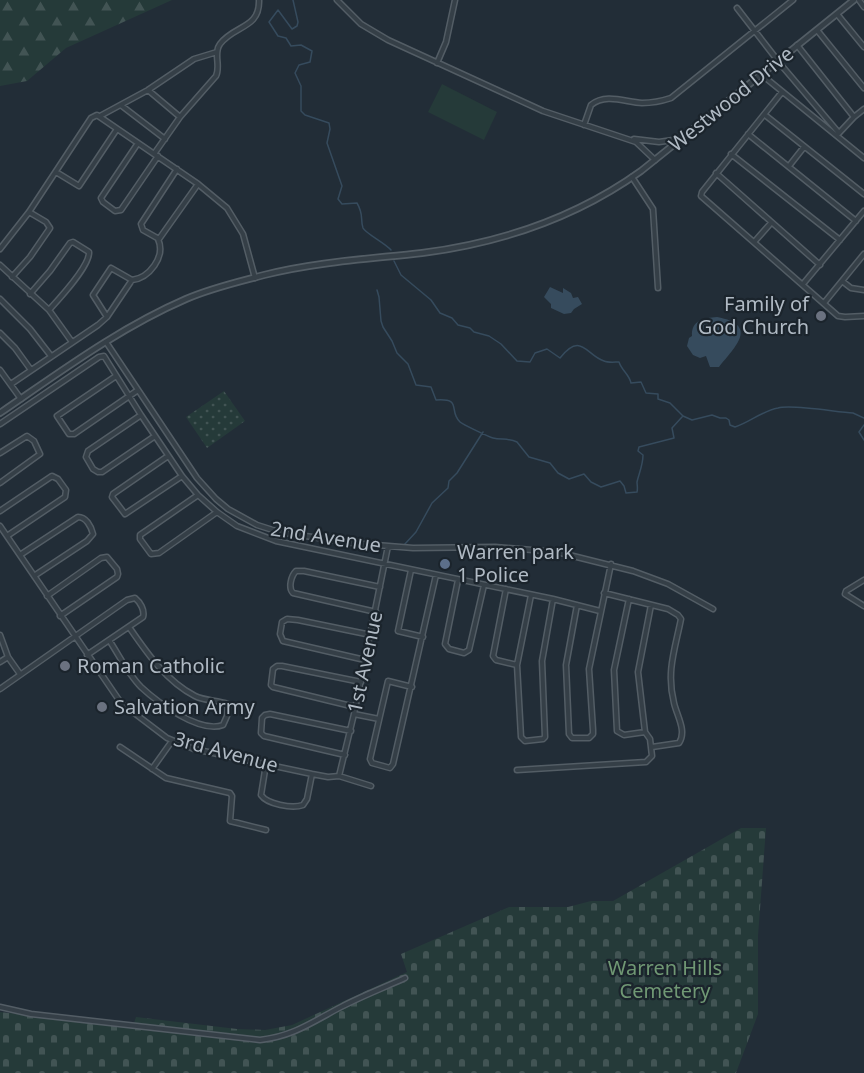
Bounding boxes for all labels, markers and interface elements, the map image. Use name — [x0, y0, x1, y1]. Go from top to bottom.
street label: Westwood Drive — [663, 40, 799, 157]
place label: Family of God Church — [698, 290, 810, 340]
marker: Family of God Church — [814, 309, 828, 323]
street label: 2nd Avenue — [269, 514, 383, 559]
place label: Warren park 1 Police — [457, 538, 574, 588]
marker: Warren park 1 Police — [438, 557, 452, 571]
street label: 1st Avenue — [341, 608, 388, 715]
place label: Roman Catholic — [77, 652, 224, 679]
marker: Roman Catholic — [58, 659, 72, 673]
place label: Salvation Army — [114, 693, 256, 720]
marker: Salvation Army — [95, 700, 109, 714]
street label: 3rd Avenue — [171, 725, 281, 778]
park label: Warren Hills Cemetery — [608, 954, 722, 1004]

